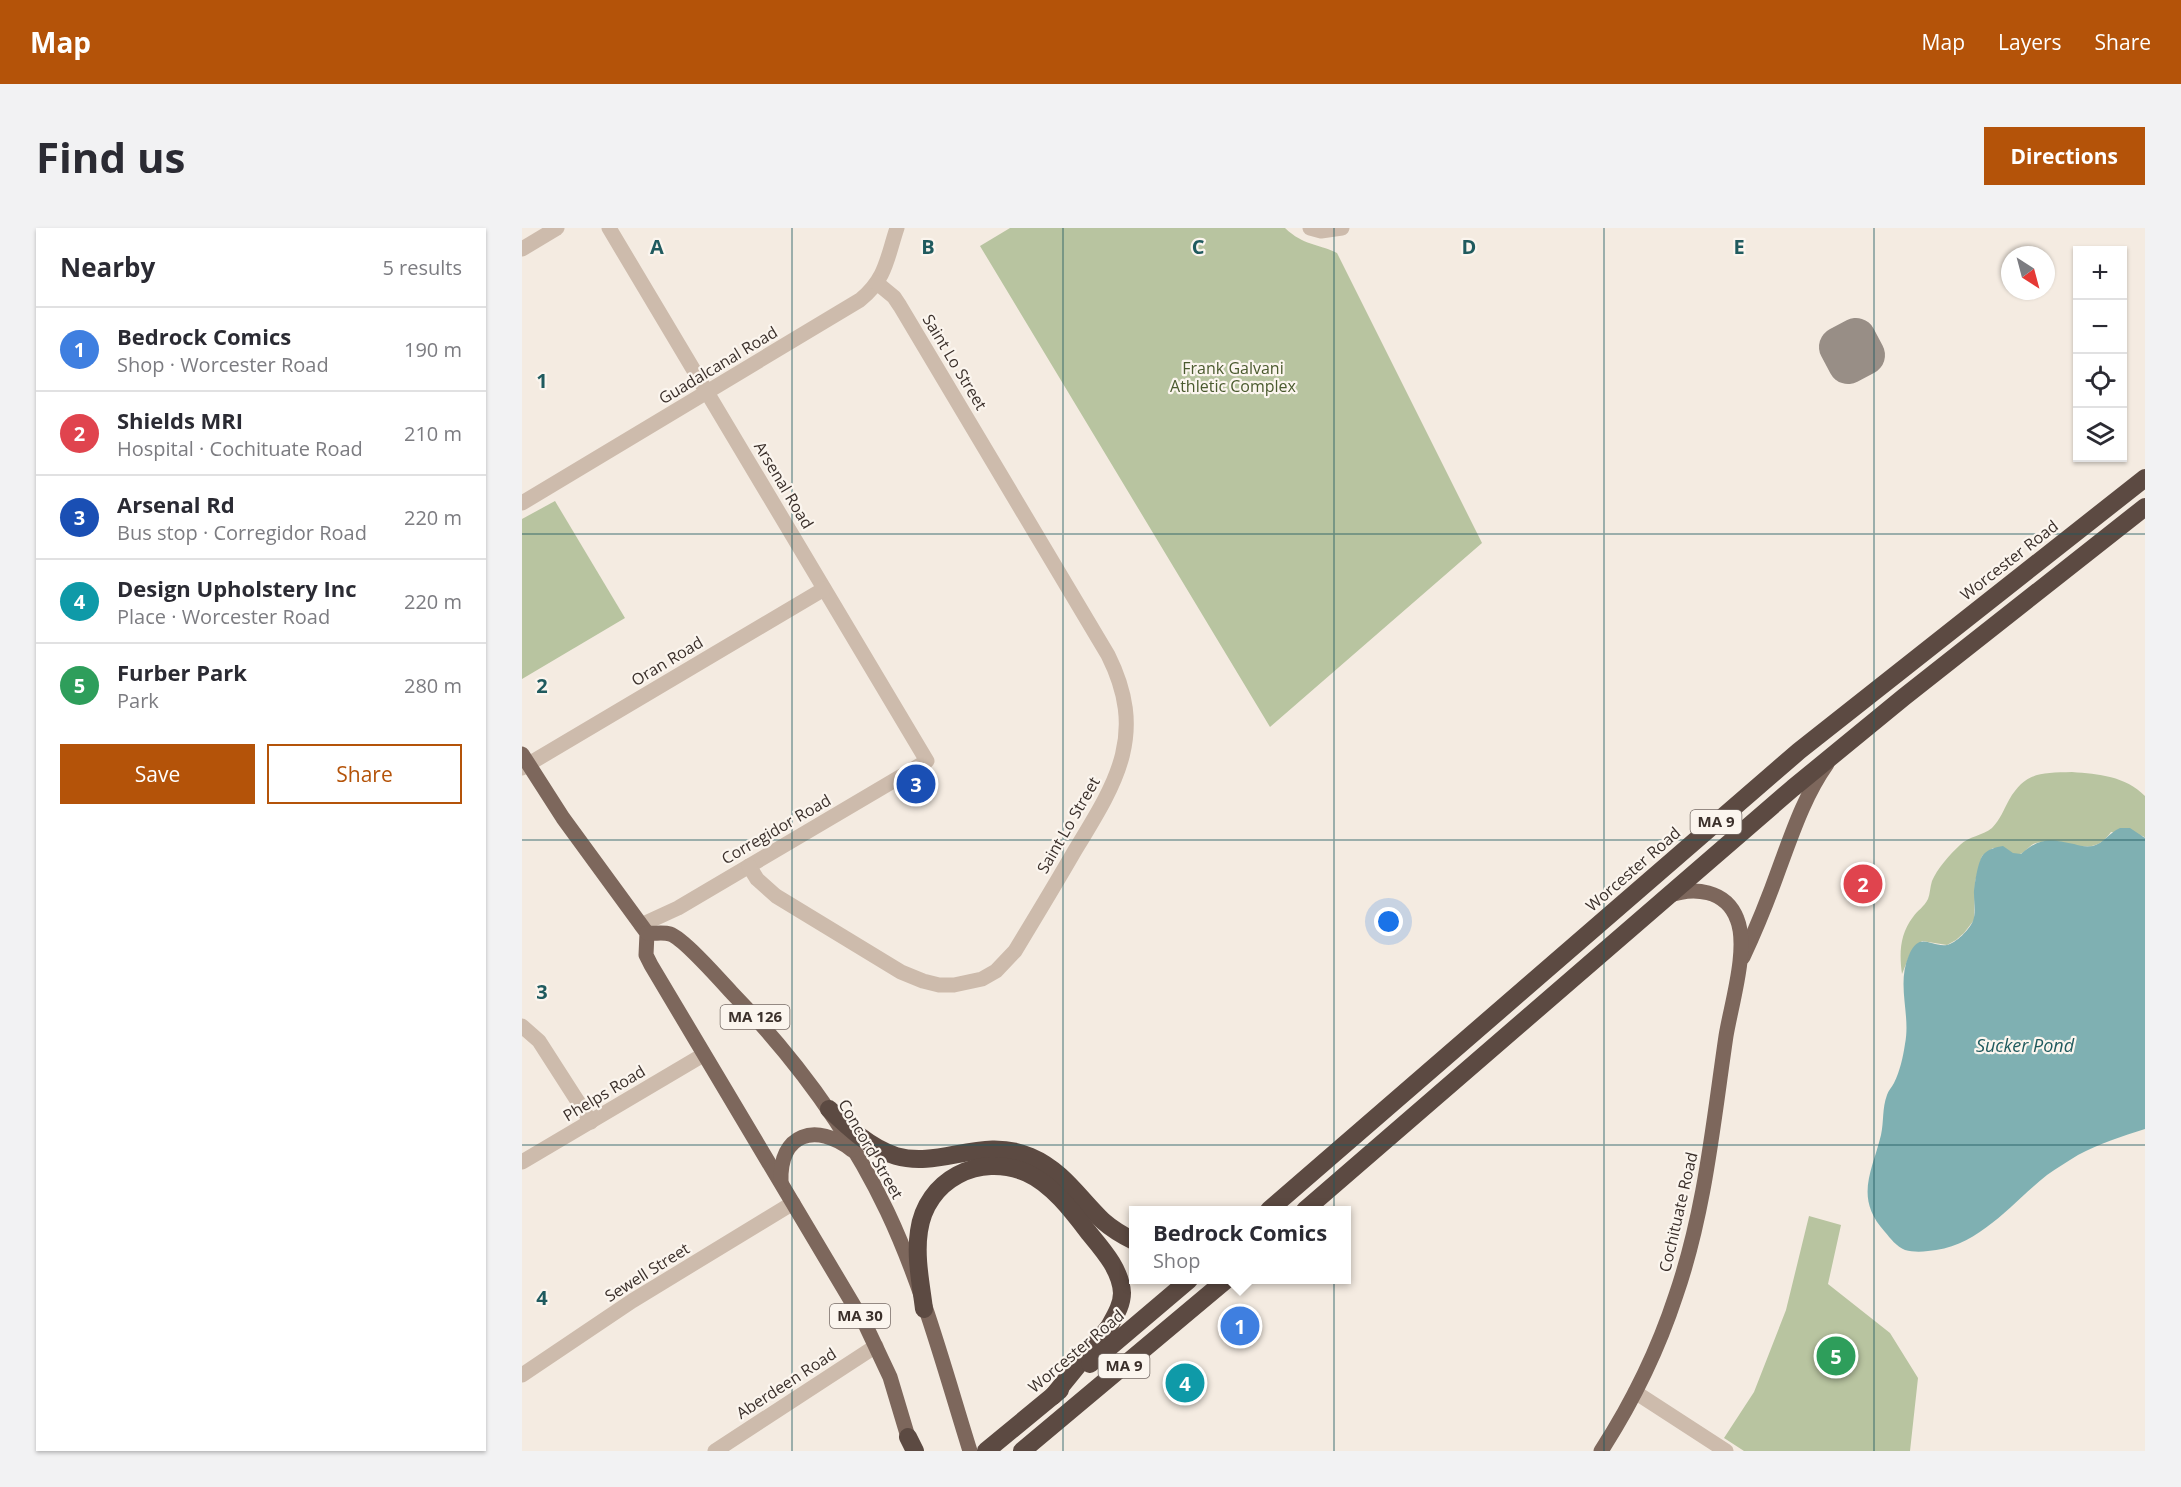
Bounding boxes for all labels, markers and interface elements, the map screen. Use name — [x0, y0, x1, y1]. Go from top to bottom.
text: Map — [30, 23, 91, 61]
text: Map — [1922, 28, 1965, 56]
text: Layers — [1998, 28, 2062, 56]
text: Share — [2095, 28, 2151, 56]
button: Directions — [1984, 127, 2145, 185]
text: Find us — [36, 128, 185, 185]
text: A — [650, 233, 664, 260]
text: B — [921, 233, 935, 260]
text: C — [1192, 233, 1205, 260]
text: D — [1462, 233, 1476, 260]
text: E — [1733, 233, 1745, 260]
north arrow — [2001, 246, 2055, 300]
map controls — [2073, 246, 2127, 462]
button: + — [2073, 246, 2127, 300]
text: Nearby — [60, 249, 155, 285]
text: 5 results — [382, 254, 462, 281]
button: − — [2073, 300, 2127, 354]
street label: Saint Lo Street — [918, 310, 992, 414]
text: Bedrock Comics — [117, 321, 291, 351]
street label: Guadalcanal Road — [655, 321, 781, 409]
text: 1 — [74, 336, 85, 363]
text: 190 m — [404, 336, 462, 363]
text: Shop · Worcester Road — [117, 351, 329, 378]
button: locate — [2073, 354, 2127, 408]
park label: Frank Galvani Athletic Complex — [1170, 357, 1297, 397]
text: 1 — [536, 367, 548, 394]
text: Shields MRI — [117, 405, 243, 435]
button: layers — [2073, 408, 2127, 462]
text: 2 — [74, 420, 85, 447]
text: 210 m — [404, 420, 462, 447]
text: Hospital · Cochituate Road — [117, 435, 363, 462]
street label: Arsenal Road — [749, 437, 819, 533]
text: Arsenal Rd — [117, 489, 235, 519]
text: 3 — [74, 504, 85, 531]
text: 220 m — [404, 504, 462, 531]
street label: Worcester Road — [1955, 515, 2063, 605]
text: Bus stop · Corregidor Road — [117, 519, 367, 546]
text: Design Upholstery Inc — [117, 573, 357, 603]
text: 4 — [74, 588, 85, 615]
text: 220 m — [404, 588, 462, 615]
text: Place · Worcester Road — [117, 603, 330, 630]
street label: Oran Road — [627, 631, 707, 691]
text: Furber Park — [117, 657, 247, 687]
text: 5 — [74, 672, 85, 699]
text: 280 m — [404, 672, 462, 699]
text: 2 — [536, 672, 548, 699]
text: Park — [117, 687, 159, 714]
button: Save — [60, 744, 255, 804]
button: Share — [267, 744, 462, 804]
pin: 3 — [896, 762, 936, 806]
street label: Saint Lo Street — [1031, 772, 1105, 877]
street label: Corregidor Road — [717, 789, 835, 869]
road number: MA 9 — [1690, 810, 1742, 834]
street label: Worcester Road — [1581, 822, 1685, 916]
pin: 2 — [1844, 862, 1882, 906]
your location — [1374, 907, 1403, 936]
text: 3 — [536, 978, 548, 1005]
road number: MA 126 — [720, 1005, 790, 1029]
water label: Sucker Pond — [1976, 1033, 2075, 1057]
street label: Phelps Road — [559, 1060, 649, 1126]
street label: Concord Street — [833, 1095, 909, 1203]
street label: Cochituate Road — [1653, 1150, 1703, 1274]
popup — [1129, 1206, 1351, 1284]
text: Bedrock Comics — [1153, 1217, 1327, 1247]
street label: Sewell Street — [600, 1237, 694, 1307]
text: Shop — [1153, 1247, 1200, 1274]
text: 4 — [536, 1284, 548, 1311]
road number: MA 30 — [830, 1304, 890, 1328]
street label: Worcester Road — [1023, 1304, 1129, 1398]
pin: 1 — [1220, 1304, 1260, 1348]
pin: 5 — [1816, 1334, 1856, 1378]
street label: Aberdeen Road — [732, 1342, 840, 1424]
road number: MA 9 — [1098, 1354, 1150, 1378]
pin: 4 — [1166, 1360, 1204, 1406]

